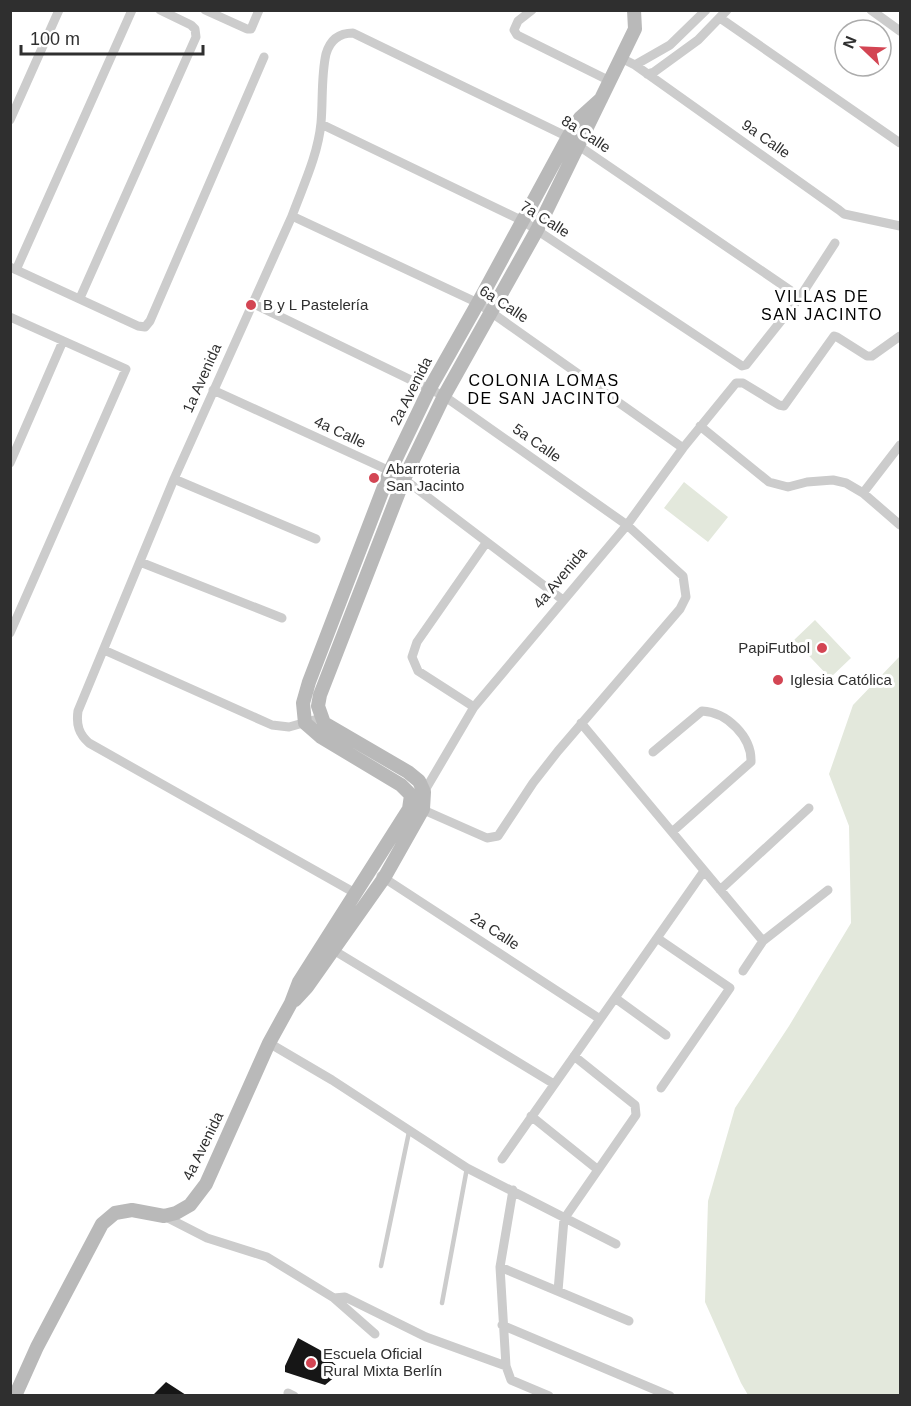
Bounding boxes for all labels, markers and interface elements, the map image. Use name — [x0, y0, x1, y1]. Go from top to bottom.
scale bar — [21, 18, 202, 56]
north arrow — [833, 18, 893, 78]
text: 100 m — [30, 29, 80, 49]
text: N — [840, 34, 860, 51]
street label: 8a Calle — [559, 111, 614, 156]
street label: 9a Calle — [739, 116, 794, 161]
street label: 7a Calle — [517, 197, 573, 240]
street label: 6a Calle — [477, 281, 532, 326]
district label: VILLAS DE SAN JACINTO — [761, 288, 883, 323]
place label: B y L Pastelería — [263, 296, 369, 313]
marker: B y L Pastelería — [244, 298, 258, 312]
street label: 1a Avenida — [179, 340, 225, 415]
street label: 2a Avenida — [386, 353, 435, 428]
district label: COLONIA LOMAS DE SAN JACINTO — [467, 372, 621, 407]
street label: 4a Calle — [312, 412, 369, 451]
street label: 5a Calle — [510, 420, 565, 465]
place label: Abarroteria San Jacinto — [386, 460, 464, 494]
marker: Abarroteria San Jacinto — [367, 471, 381, 485]
street label: 4a Avenida — [529, 543, 590, 611]
place label: PapiFutbol — [738, 639, 810, 656]
marker: PapiFutbol — [815, 641, 829, 655]
place label: Iglesia Católica — [790, 671, 892, 688]
marker: Iglesia Católica — [771, 673, 785, 687]
street label: 2a Calle — [468, 908, 523, 953]
street label: 4a Avenida — [179, 1108, 227, 1183]
place label: Escuela Oficial Rural Mixta Berlín — [323, 1345, 442, 1379]
marker: Escuela Oficial Rural Mixta Berlín — [304, 1356, 318, 1370]

